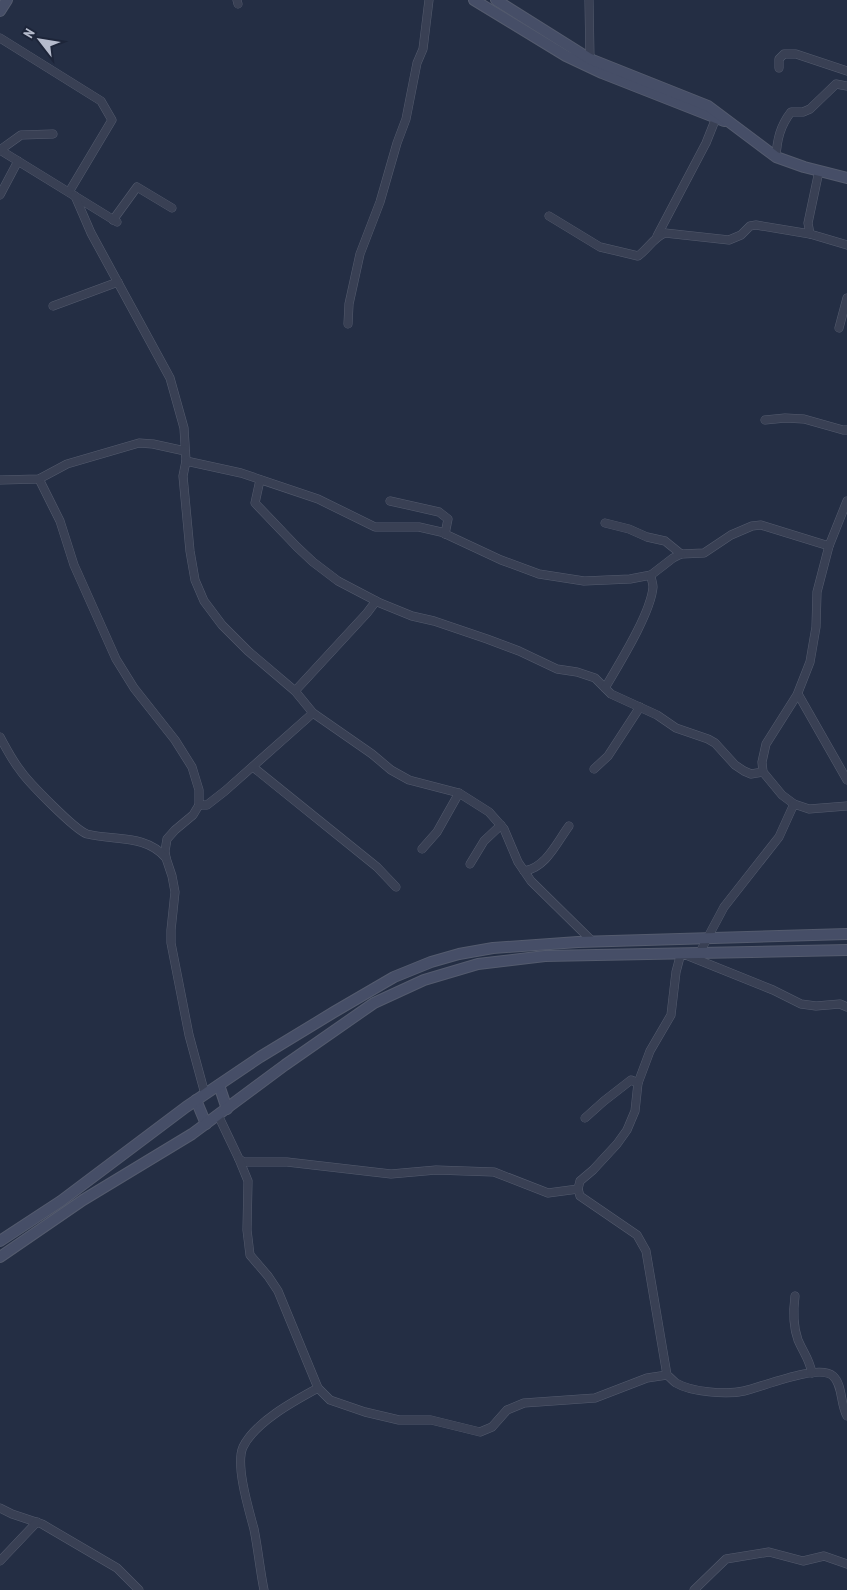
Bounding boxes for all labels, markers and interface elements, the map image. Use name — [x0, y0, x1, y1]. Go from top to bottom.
north arrow — [15, 15, 65, 65]
text: N — [19, 25, 39, 41]

